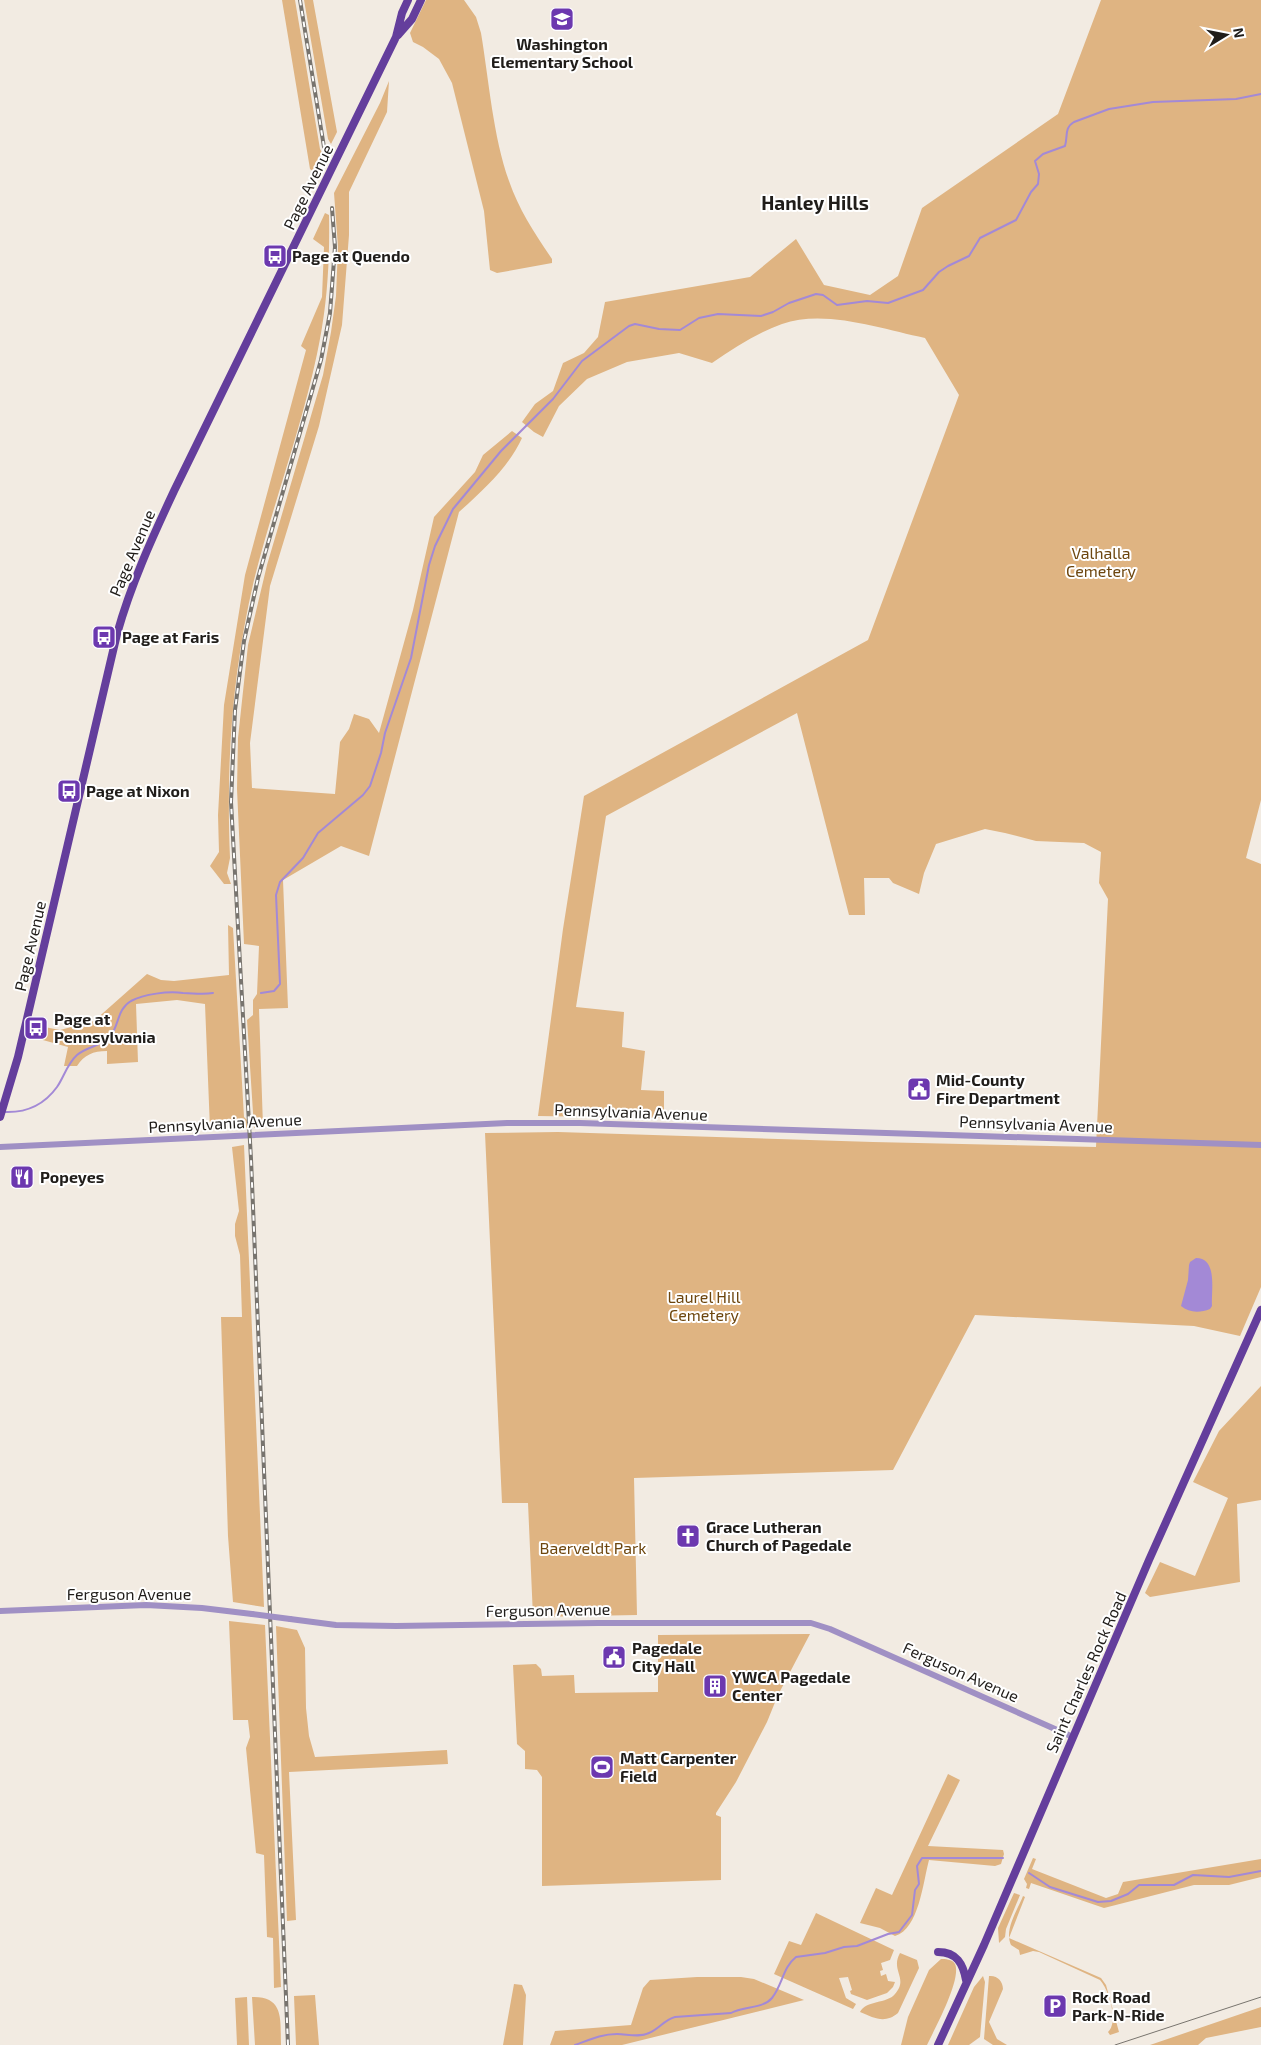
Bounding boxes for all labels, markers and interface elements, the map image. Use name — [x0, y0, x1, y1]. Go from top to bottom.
school or university icon: Washington Elementary School — [549, 6, 575, 32]
north arrow — [1201, 10, 1251, 60]
text: N — [1230, 26, 1249, 39]
place label: Washington Elementary School — [491, 34, 634, 72]
street label: Page Avenue — [279, 141, 336, 232]
district label: Hanley Hills — [761, 191, 869, 215]
bus stop icon: Page at Quendo — [262, 243, 288, 269]
place label: Page at Quendo — [292, 246, 410, 266]
street label: Page Avenue — [105, 507, 158, 599]
park label: Valhalla Cemetery — [1066, 543, 1136, 580]
bus stop icon: Page at Faris — [91, 624, 117, 650]
place label: Page at Faris — [122, 627, 219, 646]
bus stop icon: Page at Nixon — [56, 778, 82, 804]
place label: Page at Nixon — [86, 781, 190, 800]
street label: Page Avenue — [10, 899, 49, 993]
place label: Page at Pennsylvania — [54, 1009, 156, 1047]
bus stop icon: Page at Pennsylvania — [23, 1015, 49, 1041]
place label: Mid-County Fire Department — [936, 1070, 1060, 1107]
public building icon: Mid-County Fire Department — [906, 1076, 932, 1102]
street label: Pennsylvania Avenue — [554, 1099, 708, 1124]
street label: Pennsylvania Avenue — [148, 1109, 302, 1136]
street label: Pennsylvania Avenue — [959, 1111, 1113, 1136]
restaurant icon: Popeyes — [9, 1164, 35, 1190]
place label: Popeyes — [40, 1167, 104, 1187]
park label: Laurel Hill Cemetery — [667, 1287, 741, 1324]
place label: Grace Lutheran Church of Pagedale — [706, 1517, 852, 1554]
church icon: Grace Lutheran Church of Pagedale — [675, 1523, 701, 1549]
park label: Baerveldt Park — [540, 1538, 647, 1557]
street label: Ferguson Avenue — [67, 1584, 191, 1603]
street label: Saint Charles Rock Road — [1041, 1588, 1130, 1755]
street label: Ferguson Avenue — [485, 1599, 610, 1620]
place label: Pagedale City Hall — [632, 1638, 702, 1676]
street label: Ferguson Avenue — [900, 1638, 1022, 1706]
public building icon: Pagedale City Hall — [601, 1644, 627, 1670]
place label: YWCA Pagedale Center — [732, 1667, 850, 1704]
building icon: YWCA Pagedale Center — [702, 1673, 728, 1699]
place label: Matt Carpenter Field — [620, 1748, 737, 1785]
sports icon: Matt Carpenter Field — [589, 1754, 615, 1780]
place label: Rock Road Park-N-Ride — [1072, 1987, 1165, 2024]
parking icon: Rock Road Park-N-Ride — [1042, 1993, 1068, 2019]

